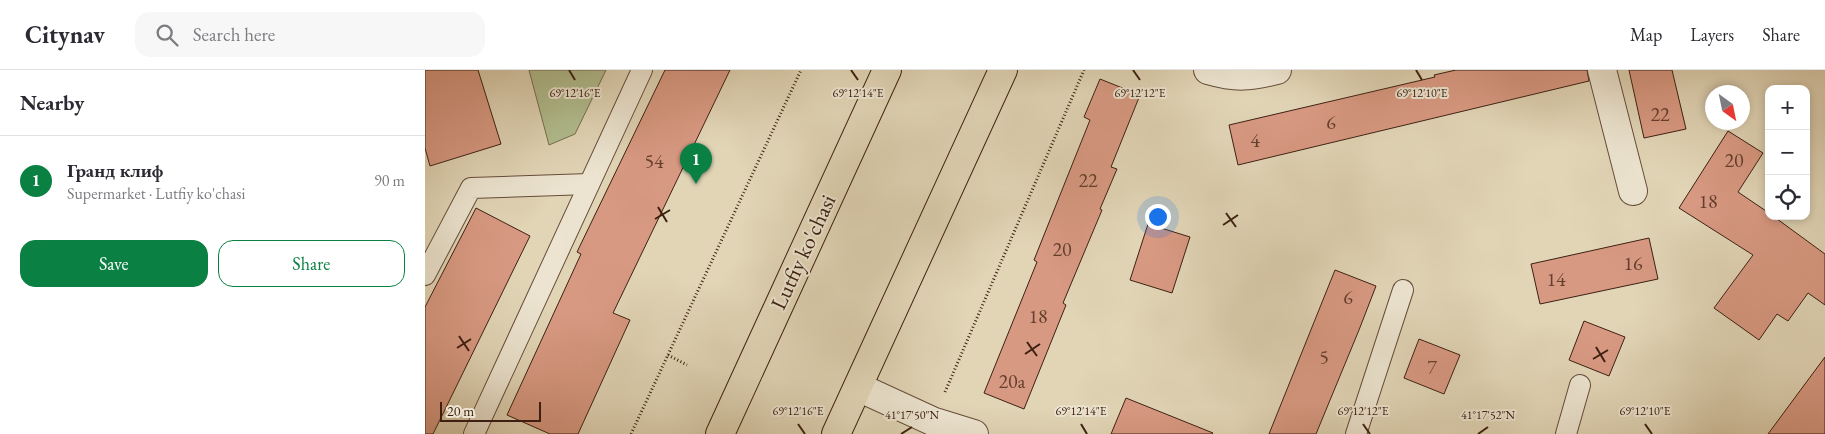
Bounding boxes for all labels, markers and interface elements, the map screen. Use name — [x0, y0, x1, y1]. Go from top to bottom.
search box — [135, 12, 485, 57]
text: Citynav — [25, 19, 105, 50]
icon: search — [153, 21, 181, 49]
text: Search here — [193, 22, 275, 47]
text: Map — [1630, 23, 1662, 46]
text: Layers — [1690, 23, 1734, 46]
text: Share — [1762, 23, 1800, 46]
text: 69°12'16"E — [549, 85, 601, 101]
text: 69°12'14"E — [832, 85, 884, 101]
text: 69°12'12"E — [1114, 85, 1166, 101]
text: 69°12'10"E — [1396, 85, 1448, 101]
north arrow — [1705, 85, 1750, 130]
map controls — [1765, 85, 1810, 220]
button: + — [1765, 85, 1810, 130]
text: Nearby — [20, 89, 84, 116]
house number: 22 — [1650, 101, 1670, 127]
house number: 6 — [1326, 109, 1336, 135]
house number: 4 — [1250, 127, 1260, 153]
button: − — [1765, 130, 1810, 175]
pin: 1 — [680, 143, 712, 184]
house number: 20 — [1724, 147, 1744, 173]
house number: 54 — [644, 148, 664, 174]
text: Гранд клиф — [67, 158, 163, 183]
house number: 22 — [1078, 167, 1098, 193]
text: 1 — [32, 170, 40, 191]
text: 90 m — [374, 170, 405, 191]
button: locate — [1765, 175, 1810, 220]
text: Supermarket · Lutfiy ko'chasi — [67, 183, 245, 204]
house number: 18 — [1698, 188, 1718, 214]
street label: Lutfiy ko'chasi — [764, 190, 842, 314]
your location — [1145, 204, 1171, 230]
house number: 20 — [1052, 236, 1072, 262]
button: Save — [20, 240, 208, 287]
button: Share — [218, 240, 405, 287]
house number: 16 — [1623, 250, 1643, 276]
house number: 14 — [1546, 266, 1566, 292]
house number: 6 — [1343, 284, 1353, 310]
house number: 18 — [1028, 303, 1048, 329]
house number: 5 — [1319, 344, 1329, 370]
house number: 7 — [1427, 354, 1437, 380]
house number: 20a — [998, 368, 1026, 394]
scale bar — [440, 399, 541, 422]
text: 20 m — [447, 402, 474, 420]
text: 69°12'16"E — [772, 403, 824, 419]
text: 69°12'14"E — [1055, 403, 1107, 419]
text: 69°12'12"E — [1337, 403, 1389, 419]
text: 69°12'10"E — [1619, 403, 1671, 419]
text: 41°17'50"N — [885, 407, 939, 423]
text: 41°17'52"N — [1461, 407, 1515, 423]

